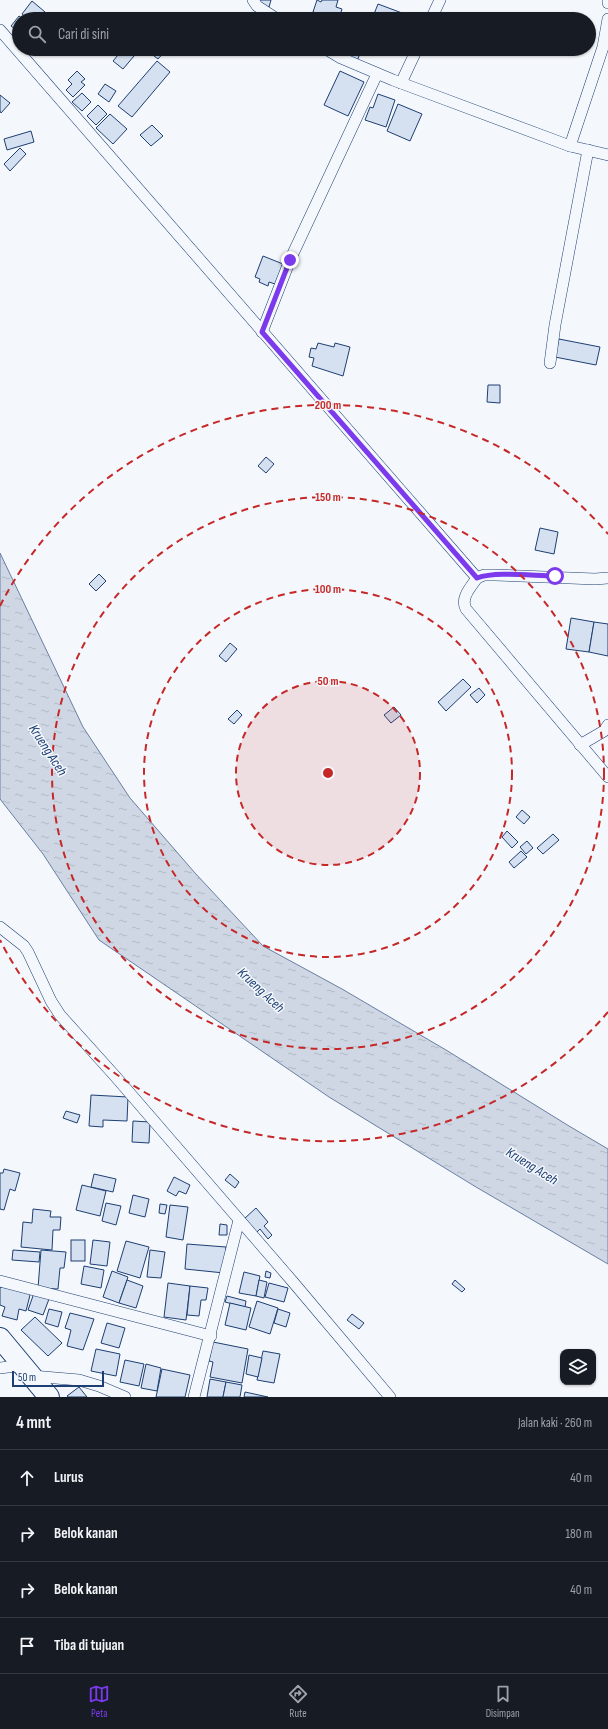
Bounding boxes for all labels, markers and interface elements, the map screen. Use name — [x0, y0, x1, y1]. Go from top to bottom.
search box — [12, 12, 596, 56]
icon: search — [26, 23, 48, 45]
text: Cari di sini — [58, 25, 109, 44]
route end — [281, 251, 299, 269]
text: 200 m — [315, 398, 341, 413]
text: 150 m — [315, 490, 341, 505]
route start — [546, 567, 564, 585]
text: 100 m — [315, 582, 341, 597]
text: 50 m — [318, 674, 338, 689]
water label: Krueng Aceh — [25, 721, 71, 779]
centre of rings — [321, 766, 335, 780]
water label: Krueng Aceh — [234, 964, 288, 1016]
water label: Krueng Aceh — [503, 1143, 561, 1189]
map controls — [560, 1349, 596, 1385]
button: layers — [560, 1349, 596, 1385]
scale bar — [12, 1369, 104, 1388]
text: 50 m — [18, 1371, 36, 1384]
text: 4 mnt — [16, 1413, 51, 1433]
text: Jalan kaki · 260 m — [518, 1415, 592, 1431]
icon: ahead — [16, 1467, 38, 1489]
text: Lurus — [54, 1468, 83, 1487]
text: 40 m — [570, 1470, 592, 1486]
icon: right — [16, 1523, 38, 1545]
text: Belok kanan — [54, 1524, 118, 1543]
text: 180 m — [566, 1526, 592, 1542]
icon: right — [16, 1579, 38, 1601]
text: Belok kanan — [54, 1580, 118, 1599]
text: 40 m — [570, 1582, 592, 1598]
icon: arrive — [16, 1635, 38, 1657]
text: Tiba di tujuan — [54, 1636, 124, 1655]
tab: Peta — [88, 1683, 110, 1720]
tab: Rute — [287, 1683, 309, 1720]
tab: Disimpan — [486, 1683, 520, 1720]

